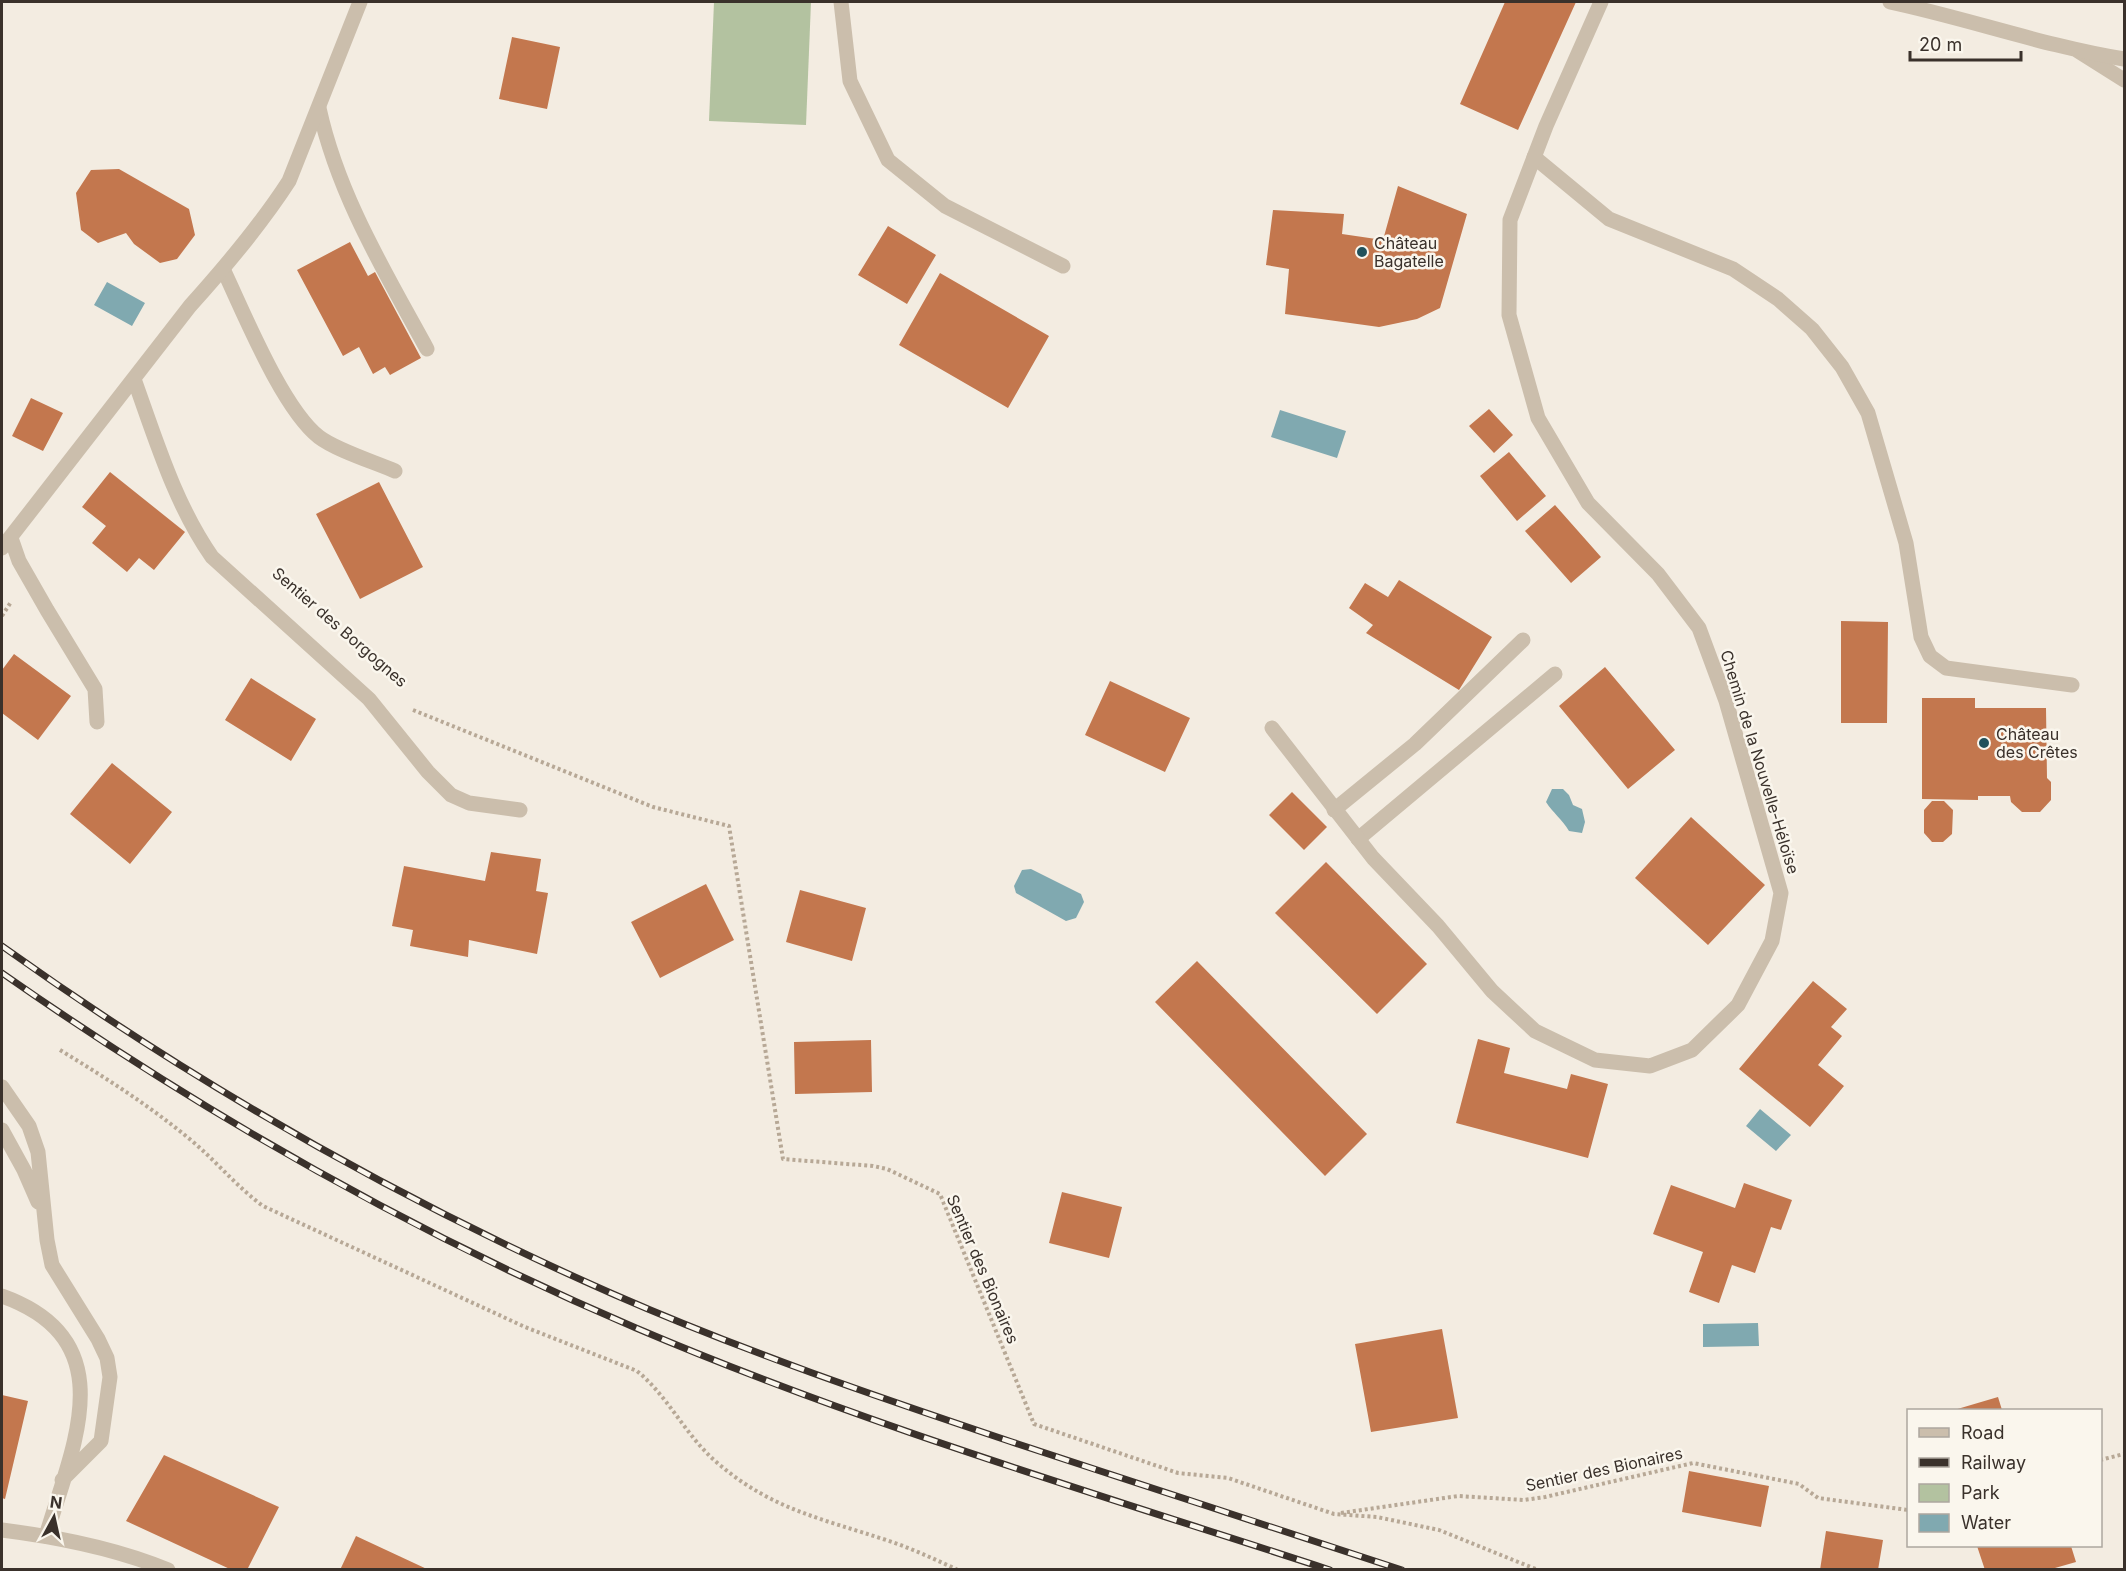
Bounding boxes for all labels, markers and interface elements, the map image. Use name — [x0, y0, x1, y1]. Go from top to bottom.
scale bar — [1910, 24, 2021, 62]
text: 20 m — [1919, 34, 1962, 55]
place label: Château Bagatelle — [1374, 233, 1444, 271]
marker: Château Bagatelle — [1355, 245, 1369, 259]
street label: Sentier des Borgognes — [268, 563, 412, 691]
street label: Chemin de la Nouvelle-Héloïse — [1716, 648, 1804, 876]
place label: Château des Crêtes — [1996, 724, 2078, 762]
marker: Château des Crêtes — [1977, 736, 1991, 750]
street label: Sentier des Bionaires — [943, 1192, 1023, 1346]
legend — [1907, 1409, 2102, 1547]
text: Road — [1961, 1422, 2004, 1443]
street label: Sentier des Bionaires — [1524, 1443, 1684, 1495]
text: Railway — [1961, 1452, 2026, 1473]
text: Park — [1961, 1482, 2000, 1503]
north arrow — [24, 1487, 84, 1547]
text: N — [49, 1491, 64, 1513]
text: Water — [1961, 1512, 2011, 1533]

